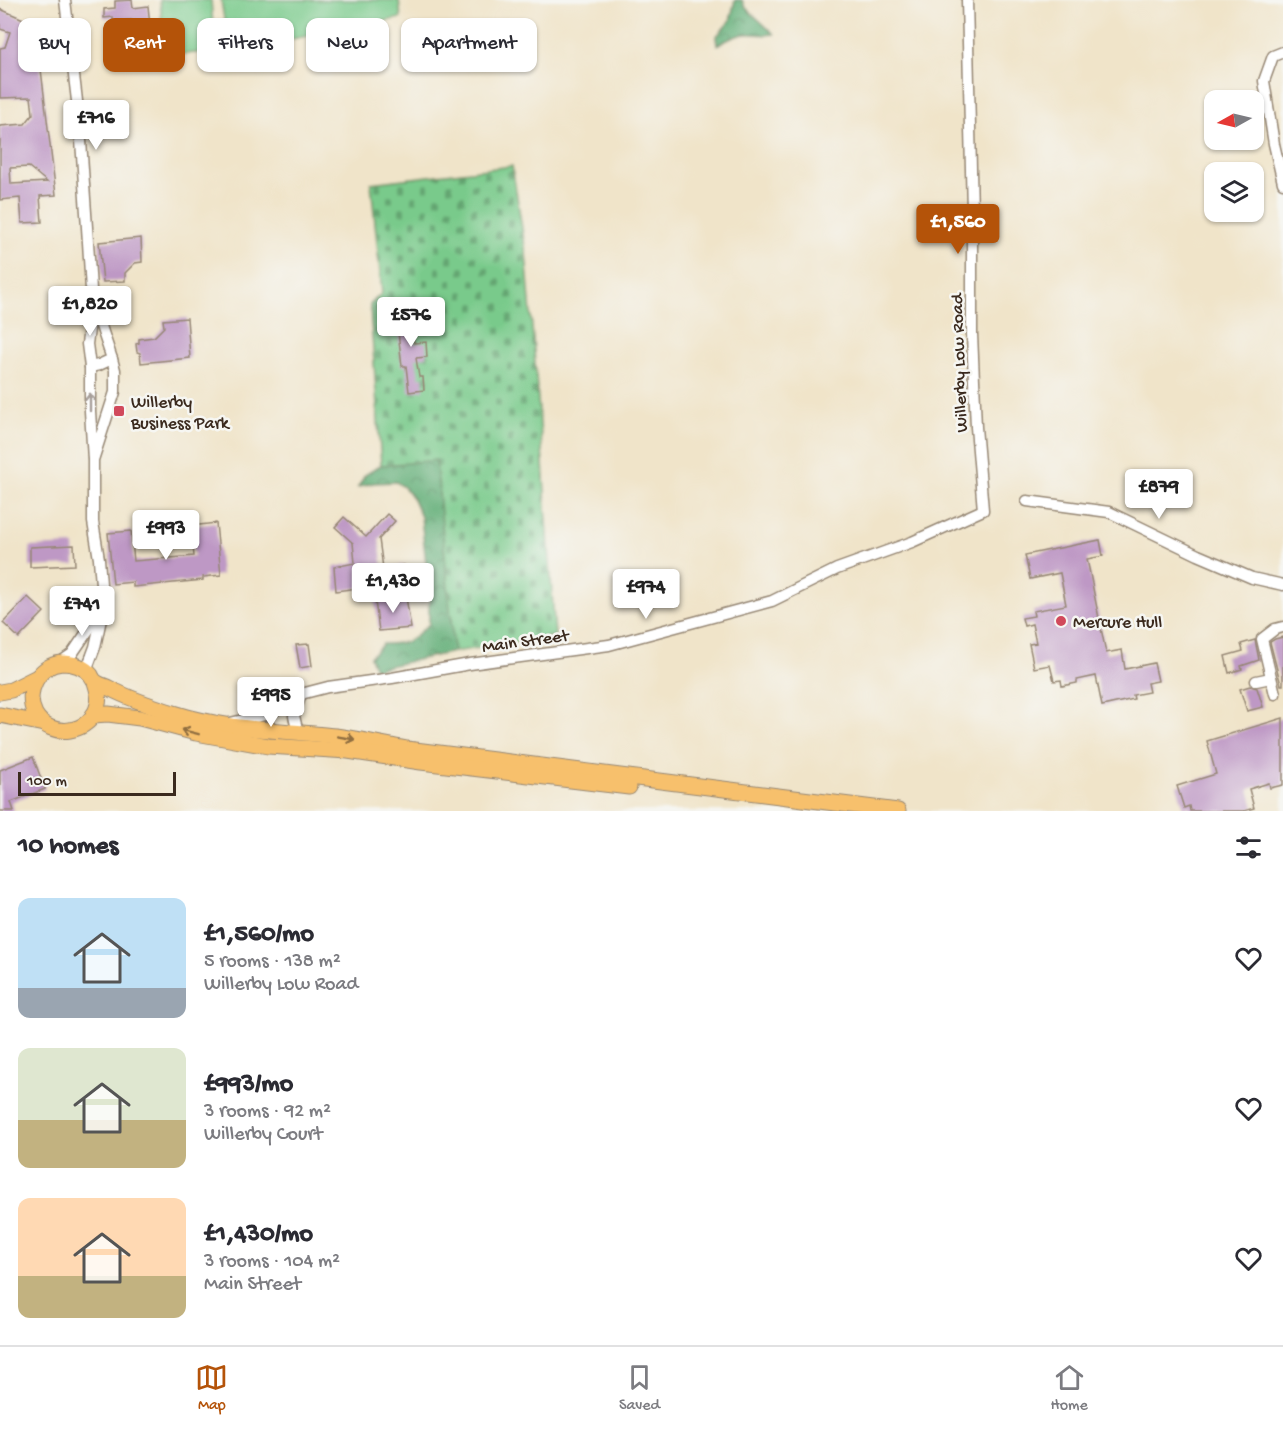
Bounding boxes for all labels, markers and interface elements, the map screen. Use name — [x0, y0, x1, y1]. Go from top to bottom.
chip: Buy — [18, 18, 91, 72]
chip: Rent — [103, 18, 185, 72]
chip: Filters — [197, 18, 294, 72]
chip: New — [306, 18, 389, 72]
chip: Apartment — [401, 18, 537, 72]
north arrow — [1204, 90, 1264, 150]
map controls — [1204, 90, 1264, 222]
pin: £716 — [60, 100, 132, 151]
text: £716 — [77, 108, 115, 131]
button: layers — [1204, 162, 1264, 222]
pin: £1,560 — [909, 204, 1007, 255]
text: £1,560 — [930, 212, 986, 235]
pin: £1,820 — [41, 286, 139, 337]
street label: Willerby Low Road — [948, 292, 973, 433]
text: £1,820 — [62, 294, 118, 317]
pin: £576 — [375, 297, 447, 348]
text: £576 — [391, 305, 431, 328]
one-way arrow — [84, 392, 96, 412]
place label: Willerby Business Park — [130, 393, 231, 435]
marker: Willerby Business Park — [112, 404, 126, 418]
pin: £879 — [1123, 469, 1195, 520]
text: £879 — [1139, 477, 1179, 500]
pin: £993 — [130, 510, 202, 561]
text: £993 — [146, 518, 186, 541]
pin: £1,430 — [344, 563, 442, 614]
pin: £974 — [610, 569, 682, 620]
text: £1,430 — [366, 571, 420, 594]
text: £974 — [627, 577, 665, 600]
pin: £741 — [46, 586, 118, 637]
text: £741 — [64, 594, 100, 617]
place label: Mercure Hull — [1073, 613, 1162, 634]
marker: Mercure Hull — [1054, 614, 1068, 628]
street label: Main Street — [481, 626, 572, 659]
pin: £995 — [235, 677, 307, 728]
text: £995 — [251, 685, 291, 708]
one-way arrow — [181, 725, 200, 737]
one-way arrow — [335, 733, 355, 744]
scale bar — [18, 769, 176, 796]
text: 100 m — [27, 773, 67, 792]
icon: filters — [1232, 831, 1265, 864]
text: 10 homes — [18, 832, 118, 863]
text: £1,560/mo — [204, 920, 314, 951]
icon: home — [66, 922, 138, 994]
icon: heart — [1232, 942, 1265, 975]
text: 5 rooms · 138 m² — [204, 951, 341, 974]
text: Willerby Low Road — [204, 974, 358, 997]
text: £993/mo — [204, 1070, 293, 1101]
icon: home — [66, 1072, 138, 1144]
icon: heart — [1232, 1092, 1265, 1125]
text: 3 rooms · 92 m² — [204, 1101, 331, 1124]
text: Willerby Court — [204, 1124, 323, 1147]
text: £1,430/mo — [204, 1220, 313, 1251]
icon: home — [66, 1222, 138, 1294]
icon: heart — [1232, 1242, 1265, 1275]
text: 3 rooms · 104 m² — [204, 1251, 340, 1274]
text: Main Street — [204, 1274, 301, 1297]
tab: Map — [195, 1361, 228, 1416]
tab: Saved — [619, 1361, 660, 1416]
tab: Home — [1051, 1361, 1088, 1416]

